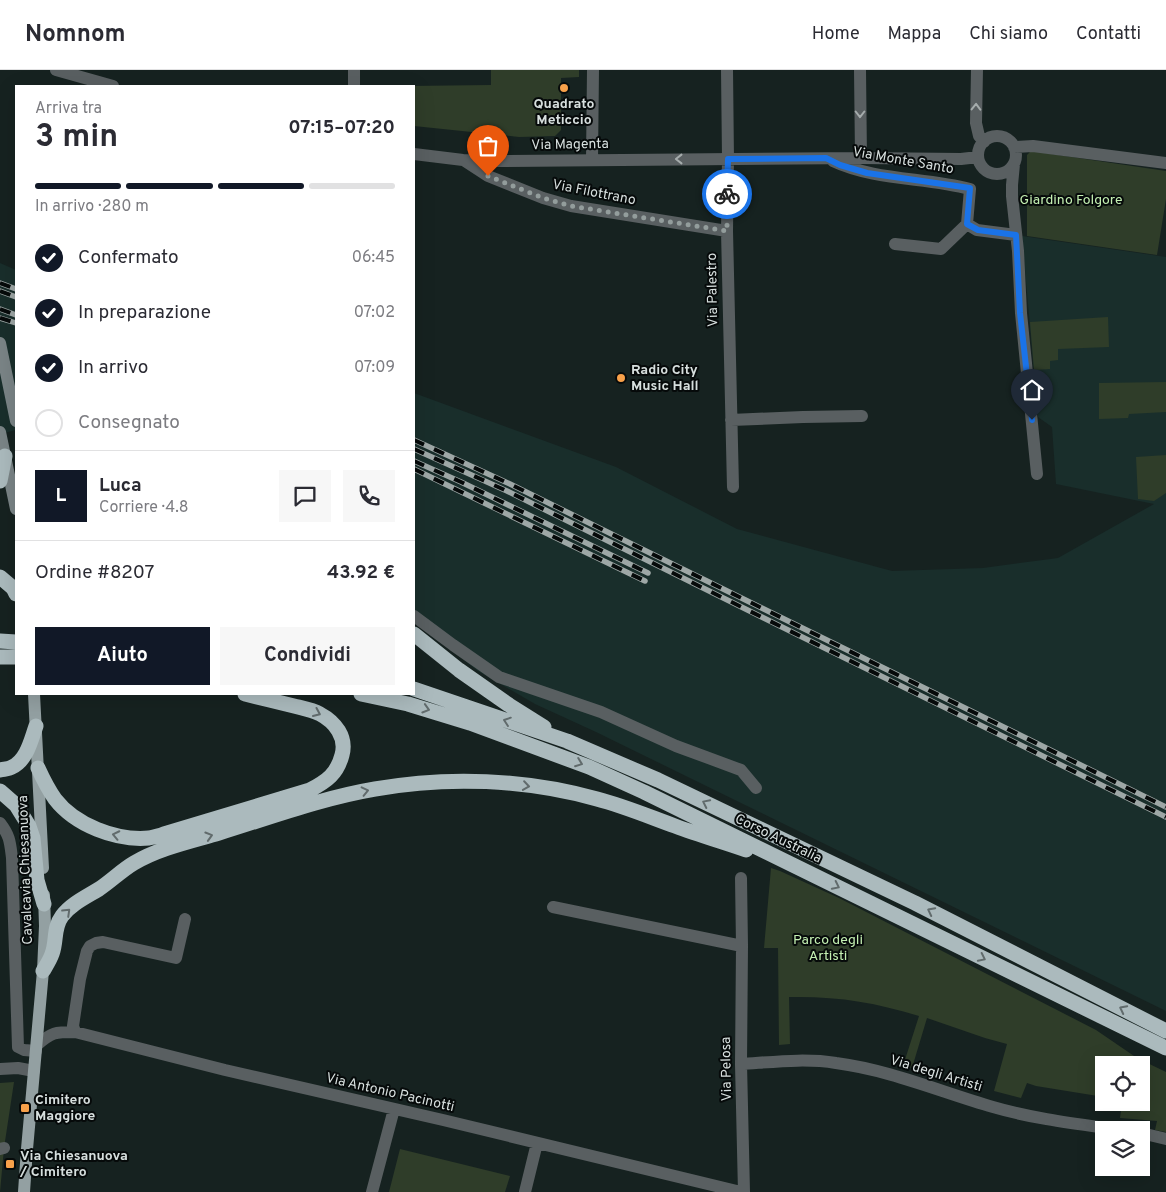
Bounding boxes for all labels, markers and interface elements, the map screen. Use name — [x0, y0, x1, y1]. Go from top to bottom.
text: Nomnom — [25, 20, 125, 50]
text: Home — [812, 23, 860, 46]
text: Mappa — [888, 23, 941, 46]
text: Chi siamo — [969, 23, 1048, 46]
text: Contatti — [1076, 23, 1141, 46]
marker: Quadrato Meticcio — [558, 82, 570, 94]
place label: Quadrato Meticcio — [534, 96, 595, 129]
text: Arriva tra — [35, 99, 102, 119]
one-way arrow — [971, 103, 981, 110]
one-way arrow — [855, 110, 865, 118]
text: 07:15–07:20 — [288, 116, 395, 140]
text: 3 min — [35, 118, 118, 158]
pin — [467, 125, 509, 176]
icon: bag — [474, 132, 502, 160]
street label: Via Magenta — [531, 136, 609, 154]
street label: Via Monte Santo — [851, 144, 955, 178]
one-way arrow — [675, 154, 683, 165]
courier — [702, 169, 752, 219]
street label: Via Filottrano — [551, 177, 637, 209]
icon: bike — [713, 180, 741, 208]
park label: Giardino Folgore — [1020, 192, 1122, 209]
text: In arrivo · 280 m — [35, 197, 149, 217]
icon: check — [35, 244, 63, 272]
text: Confermato — [78, 246, 179, 270]
text: 06:45 — [352, 248, 395, 268]
street label: Via Palestro — [704, 252, 722, 327]
icon: check — [35, 299, 63, 327]
text: In preparazione — [78, 301, 211, 325]
text: 07:02 — [354, 303, 395, 323]
icon: check — [35, 354, 63, 382]
text: In arrivo — [78, 356, 148, 380]
text: 07:09 — [354, 358, 395, 378]
place label: Radio City Music Hall — [631, 362, 699, 395]
pin — [1011, 369, 1053, 420]
marker: Radio City Music Hall — [615, 372, 627, 384]
icon: home — [1018, 376, 1046, 404]
text: Consegnato — [78, 411, 180, 435]
button: chat — [279, 470, 331, 522]
button: phone — [343, 470, 395, 522]
text: Luca — [99, 474, 142, 498]
text: L — [56, 484, 66, 508]
text: Corriere · 4.8 — [99, 498, 189, 518]
text: Ordine #8207 — [35, 561, 154, 585]
text: 43.92 € — [327, 561, 395, 585]
button: Aiuto — [35, 627, 210, 685]
button: Condividi — [220, 627, 395, 685]
one-way arrow — [421, 704, 429, 714]
one-way arrow — [312, 707, 321, 718]
one-way arrow — [503, 717, 512, 727]
one-way arrow — [574, 757, 583, 768]
one-way arrow — [522, 780, 531, 790]
one-way arrow — [360, 786, 369, 797]
street label: Cavalcavia Chiesanuova — [15, 795, 37, 945]
one-way arrow — [702, 799, 711, 809]
street label: Corso Australia — [732, 811, 824, 867]
one-way arrow — [111, 830, 120, 841]
one-way arrow — [204, 832, 212, 842]
one-way arrow — [831, 880, 840, 890]
one-way arrow — [927, 907, 936, 917]
one-way arrow — [61, 909, 70, 918]
park label: Parco degli Artisti — [793, 932, 863, 965]
one-way arrow — [977, 951, 986, 962]
one-way arrow — [1119, 1005, 1128, 1015]
street label: Via Pelosa — [718, 1036, 736, 1102]
street label: Via degli Artisti — [888, 1052, 984, 1096]
map controls — [1095, 1056, 1150, 1176]
button: locate — [1095, 1056, 1150, 1111]
street label: Via Antonio Pacinotti — [324, 1070, 456, 1116]
place label: Cimitero Maggiore — [35, 1092, 95, 1125]
marker: Cimitero Maggiore — [19, 1102, 31, 1114]
button: layers — [1095, 1121, 1150, 1176]
place label: Via Chiesanuova / Cimitero — [19, 1148, 128, 1181]
marker: Via Chiesanuova / Cimitero — [4, 1158, 16, 1170]

